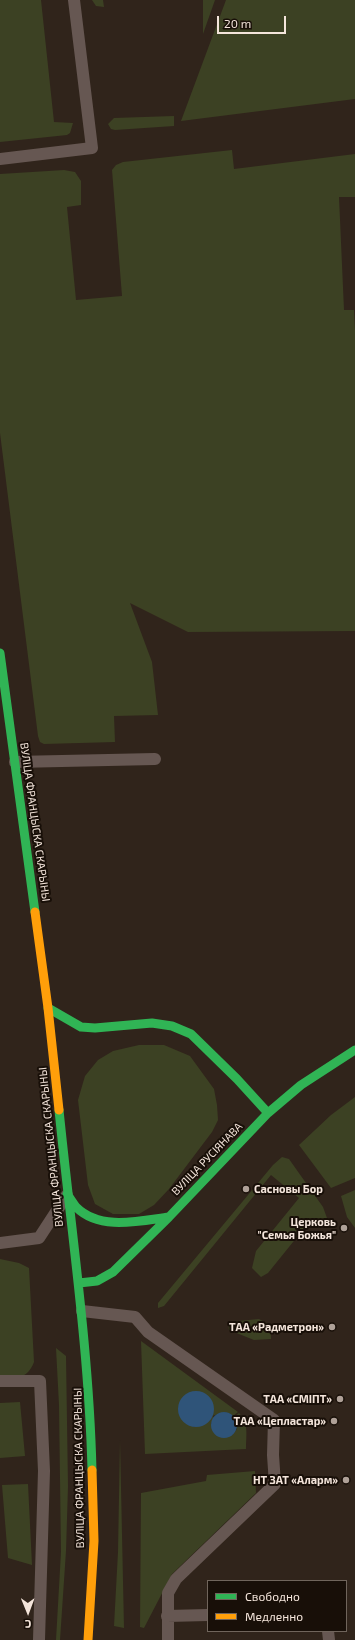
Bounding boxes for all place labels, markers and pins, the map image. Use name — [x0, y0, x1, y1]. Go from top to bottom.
place label: Сасновы Бор — [254, 1182, 323, 1196]
marker: Сасновы Бор — [241, 1184, 251, 1194]
place label: Церковь "Семья Божья" — [258, 1215, 336, 1241]
marker: Церковь "Семья Божья" — [339, 1223, 349, 1233]
place label: ТАА «Радметрон» — [229, 1320, 324, 1334]
marker: ТАА «Радметрон» — [327, 1322, 337, 1332]
place label: ТАА «СМІПТ» — [263, 1392, 332, 1406]
marker: ТАА «СМІПТ» — [335, 1394, 345, 1404]
place label: ТАА «Цепластар» — [234, 1414, 326, 1428]
marker: ТАА «Цепластар» — [329, 1416, 339, 1426]
place label: НТ ЗАТ «Аларм» — [253, 1473, 338, 1487]
marker: НТ ЗАТ «Аларм» — [341, 1475, 351, 1485]

